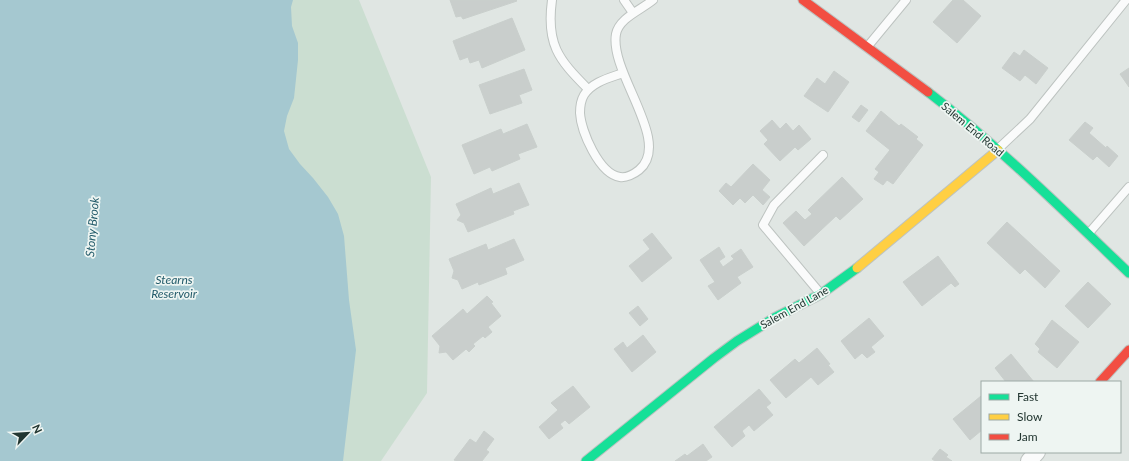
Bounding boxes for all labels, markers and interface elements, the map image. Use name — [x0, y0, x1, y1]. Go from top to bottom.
street label: Salem End Road — [939, 99, 1007, 159]
water label: Stony Brook — [82, 196, 102, 257]
water label: Stearns Reservoir — [151, 272, 198, 301]
street label: Salem End Lane — [758, 283, 831, 331]
legend — [981, 381, 1121, 453]
text: Fast — [1017, 389, 1039, 404]
text: Slow — [1017, 409, 1043, 424]
north arrow — [8, 413, 48, 453]
text: N — [30, 422, 45, 435]
text: Jam — [1017, 429, 1038, 444]

